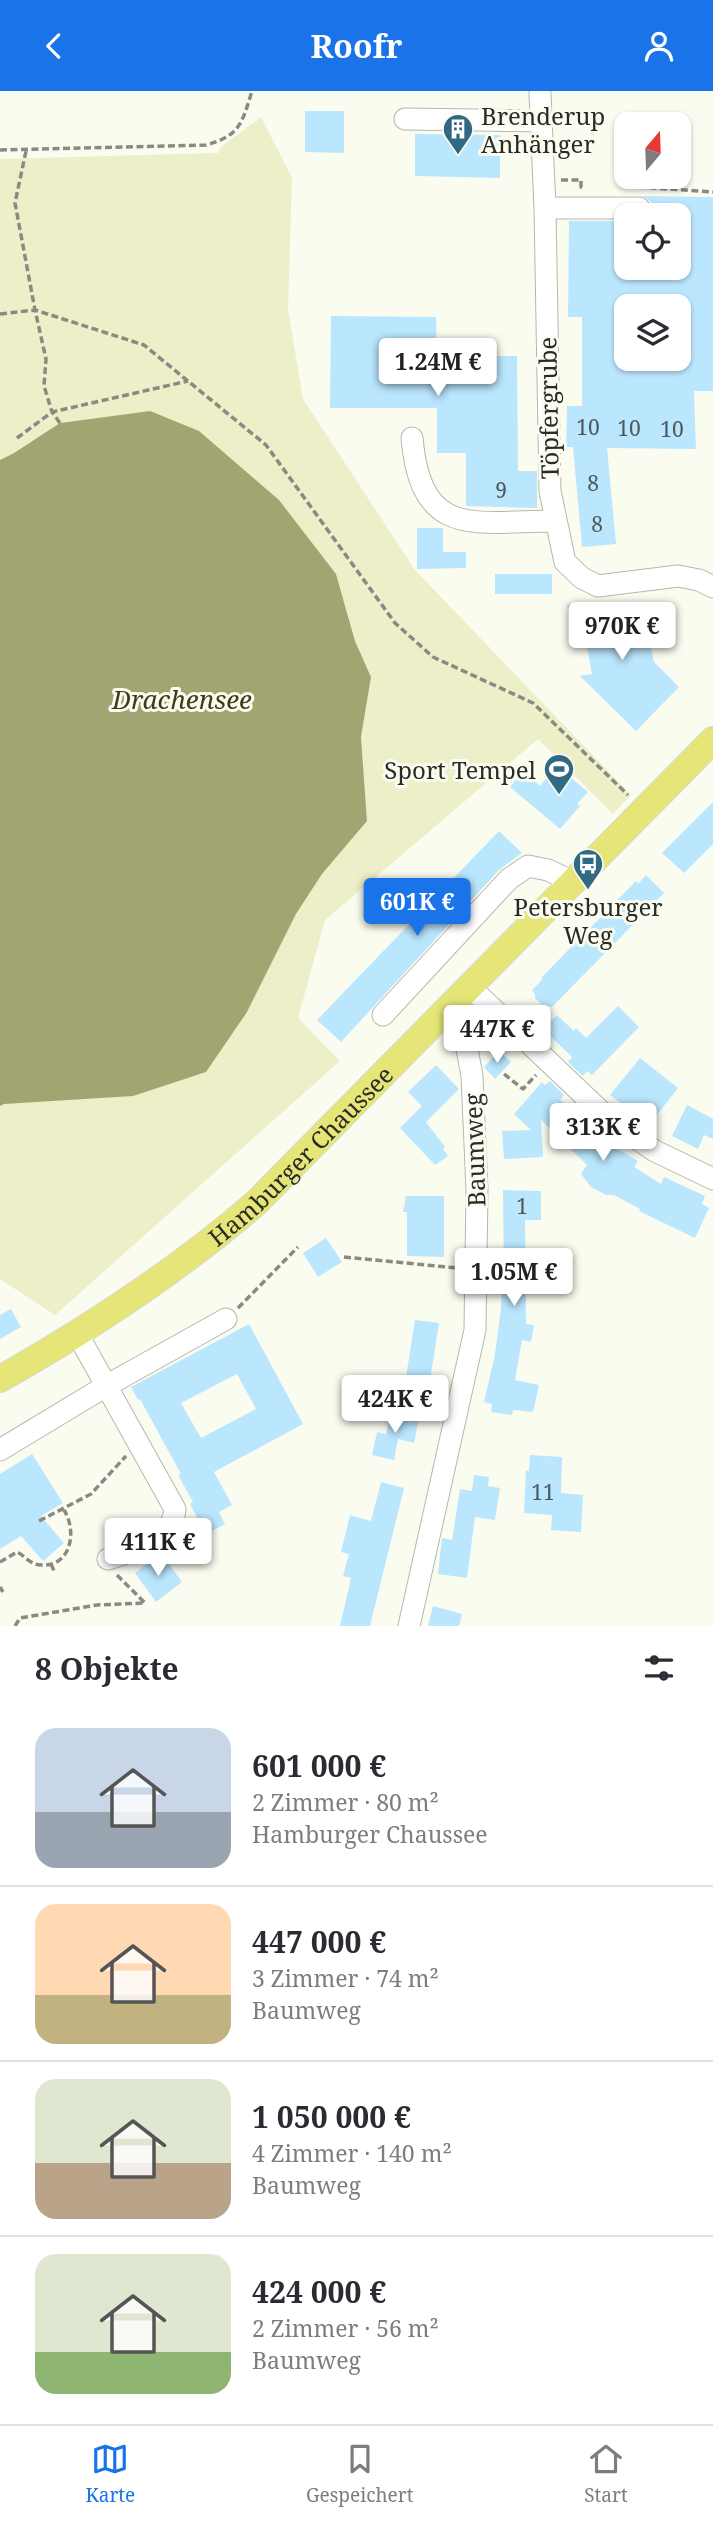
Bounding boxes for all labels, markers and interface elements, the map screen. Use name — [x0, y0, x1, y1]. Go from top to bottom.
text: Roofr — [311, 24, 402, 67]
icon: back — [35, 27, 73, 65]
icon: person — [640, 27, 678, 65]
place label: Brenderup Anhänger — [481, 99, 605, 160]
building icon: Brenderup Anhänger — [441, 112, 475, 156]
north arrow — [614, 112, 691, 189]
map controls — [614, 112, 691, 371]
button: locate — [614, 203, 691, 280]
button: layers — [614, 294, 691, 371]
street label: Töpfergrube — [530, 337, 566, 479]
pin: 1.24M € — [373, 338, 503, 398]
text: 1.24M € — [395, 345, 481, 377]
house number: 10 — [576, 413, 600, 441]
house number: 10 — [617, 414, 641, 442]
house number: 10 — [660, 415, 684, 443]
house number: 8 — [587, 469, 599, 497]
house number: 9 — [495, 476, 507, 504]
house number: 8 — [591, 510, 603, 538]
pin: 970K € — [565, 603, 679, 662]
text: 970K € — [585, 609, 659, 641]
water label: Drachensee — [111, 681, 252, 717]
sports icon: Sport Tempel — [542, 752, 576, 796]
place label: Sport Tempel — [384, 753, 537, 786]
bus stop icon: Petersburger Weg — [571, 847, 605, 891]
pin: 601K € — [360, 879, 474, 938]
text: 601K € — [380, 885, 454, 917]
place label: Petersburger Weg — [513, 890, 663, 951]
pin: 447K € — [440, 1005, 554, 1065]
text: 447K € — [460, 1012, 534, 1044]
street label: Hamburger Chaussee — [201, 1058, 400, 1253]
street label: Baumweg — [456, 1093, 492, 1207]
pin: 313K € — [546, 1103, 660, 1163]
text: 313K € — [566, 1110, 640, 1142]
house number: 1 — [516, 1192, 528, 1220]
pin: 1.05M € — [449, 1249, 579, 1308]
text: 1.05M € — [471, 1255, 557, 1287]
pin: 424K € — [338, 1375, 452, 1435]
text: 424K € — [358, 1382, 432, 1414]
house number: 11 — [531, 1478, 555, 1506]
pin: 411K € — [101, 1519, 215, 1578]
text: 411K € — [121, 1525, 195, 1557]
text: 8 Objekte — [35, 1648, 179, 1689]
icon: filters — [640, 1649, 678, 1687]
text: 601 000 € — [252, 1745, 386, 1786]
icon: home — [91, 1756, 175, 1840]
text: 2 Zimmer · 80 m² — [252, 1786, 439, 1818]
text: Hamburger Chaussee — [252, 1818, 488, 1850]
text: 447 000 € — [252, 1921, 386, 1962]
icon: home — [91, 1932, 175, 2016]
text: 3 Zimmer · 74 m² — [252, 1962, 439, 1994]
text: Baumweg — [252, 1994, 361, 2026]
text: 1 050 000 € — [252, 2096, 411, 2137]
icon: home — [91, 2107, 175, 2191]
text: 4 Zimmer · 140 m² — [252, 2137, 452, 2169]
text: Baumweg — [252, 2169, 361, 2201]
text: 424 000 € — [252, 2271, 386, 2312]
icon: home — [91, 2282, 175, 2366]
text: 2 Zimmer · 56 m² — [252, 2312, 439, 2344]
text: Baumweg — [252, 2344, 361, 2376]
tab: Karte — [85, 2440, 135, 2508]
tab: Gespeichert — [306, 2440, 413, 2508]
tab: Start — [584, 2440, 628, 2508]

